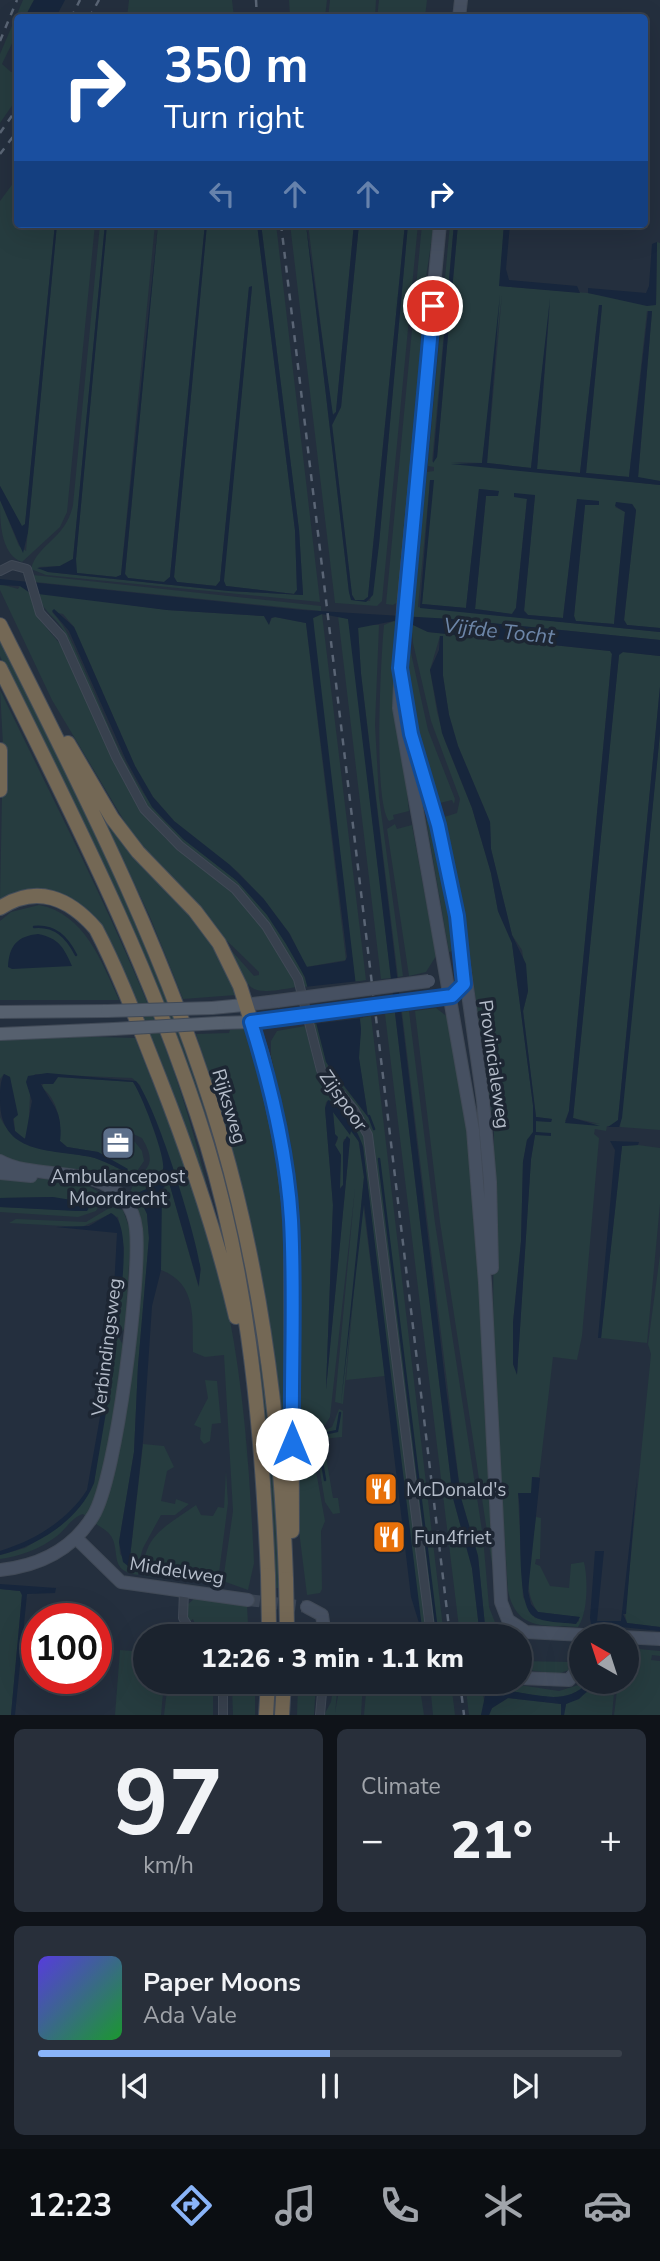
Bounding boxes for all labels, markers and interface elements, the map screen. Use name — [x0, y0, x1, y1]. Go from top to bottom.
text: 350 m — [164, 32, 308, 99]
icon: right — [49, 42, 140, 133]
text: Turn right — [164, 96, 304, 139]
icon: left — [203, 175, 241, 213]
icon: ahead — [276, 175, 314, 213]
icon: ahead — [349, 175, 387, 213]
icon: right — [422, 175, 460, 213]
pin — [403, 276, 463, 336]
icon: arrive — [414, 287, 452, 325]
water label: Vijfde Tocht — [442, 611, 557, 651]
street label: Provincialeweg — [472, 998, 516, 1130]
street label: Zijspoor — [313, 1065, 374, 1136]
street label: Rijksweg — [205, 1066, 253, 1147]
office icon: Ambulancepost Moordrecht — [99, 1124, 137, 1162]
place label: Ambulancepost Moordrecht — [51, 1164, 186, 1212]
street label: Verbindingsweg — [86, 1277, 128, 1418]
position arrow — [255, 1407, 329, 1481]
restaurant icon: McDonald's — [362, 1470, 400, 1508]
place label: McDonald's — [406, 1477, 507, 1503]
restaurant icon: Fun4friet — [370, 1518, 408, 1556]
place label: Fun4friet — [414, 1525, 492, 1551]
street label: Middelweg — [128, 1551, 226, 1591]
speed limit sign: 100 — [21, 1603, 112, 1694]
north arrow — [569, 1624, 639, 1694]
map controls — [569, 1624, 639, 1694]
text: 12:26 · 3 min · 1.1 km — [201, 1641, 464, 1676]
text: 97 — [114, 1742, 223, 1866]
text: Climate — [361, 1771, 441, 1802]
text: 21° — [450, 1805, 533, 1876]
text: − — [361, 1815, 384, 1866]
text: + — [599, 1815, 622, 1866]
text: km/h — [143, 1850, 194, 1881]
text: Paper Moons — [143, 1965, 301, 2000]
text: Ada Vale — [143, 2000, 237, 2031]
icon: previous — [116, 2067, 154, 2105]
icon: pause — [311, 2067, 349, 2105]
icon: next — [506, 2067, 544, 2105]
icon: directions — [167, 2181, 216, 2230]
icon: music — [271, 2181, 320, 2230]
icon: phone — [375, 2181, 424, 2230]
icon: climate — [479, 2181, 528, 2230]
icon: car — [583, 2181, 632, 2230]
text: 12:23 — [28, 2184, 112, 2227]

